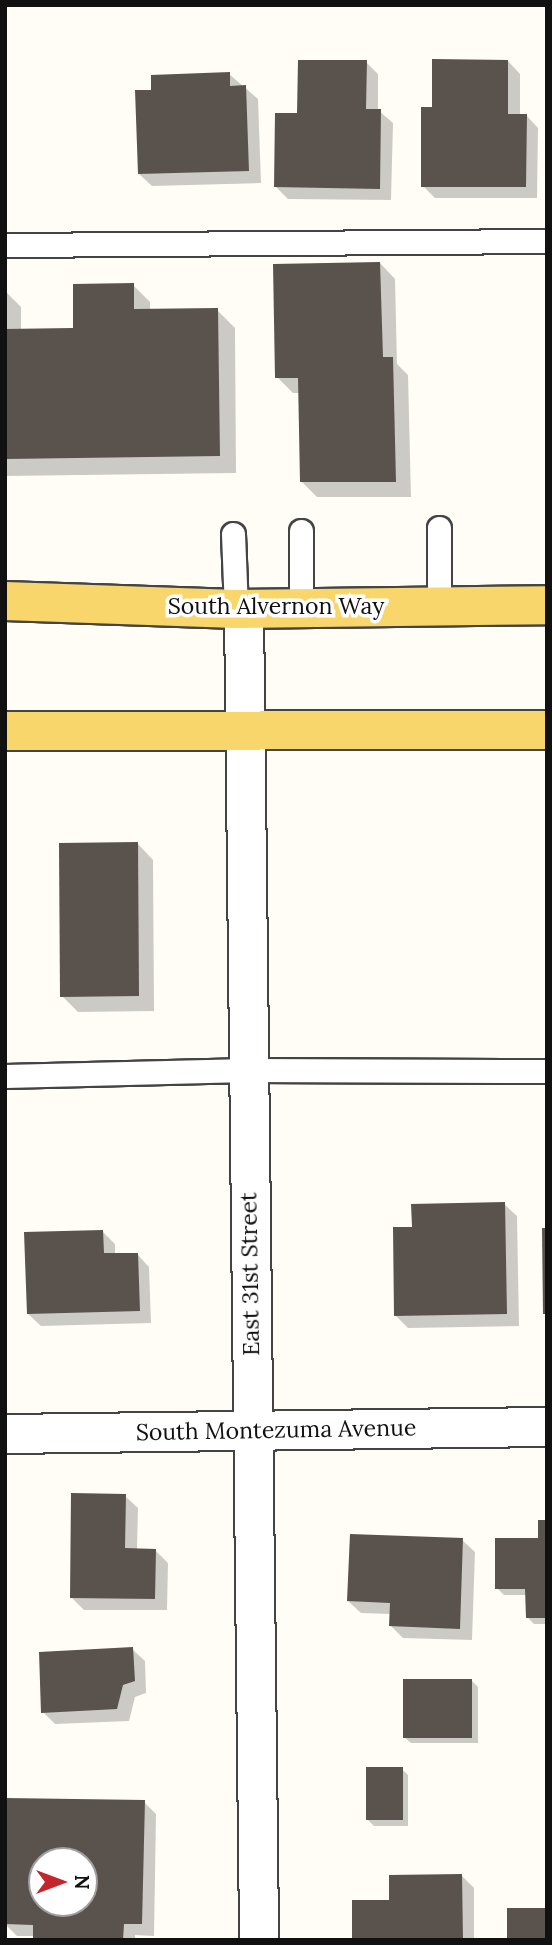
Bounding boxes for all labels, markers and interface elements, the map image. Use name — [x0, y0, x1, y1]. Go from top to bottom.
street label: South Alvernon Way — [168, 592, 384, 620]
street label: East 31st Street — [235, 1192, 265, 1356]
street label: South Montezuma Avenue — [136, 1414, 416, 1446]
north arrow — [28, 1847, 98, 1917]
text: N — [70, 1875, 94, 1889]

